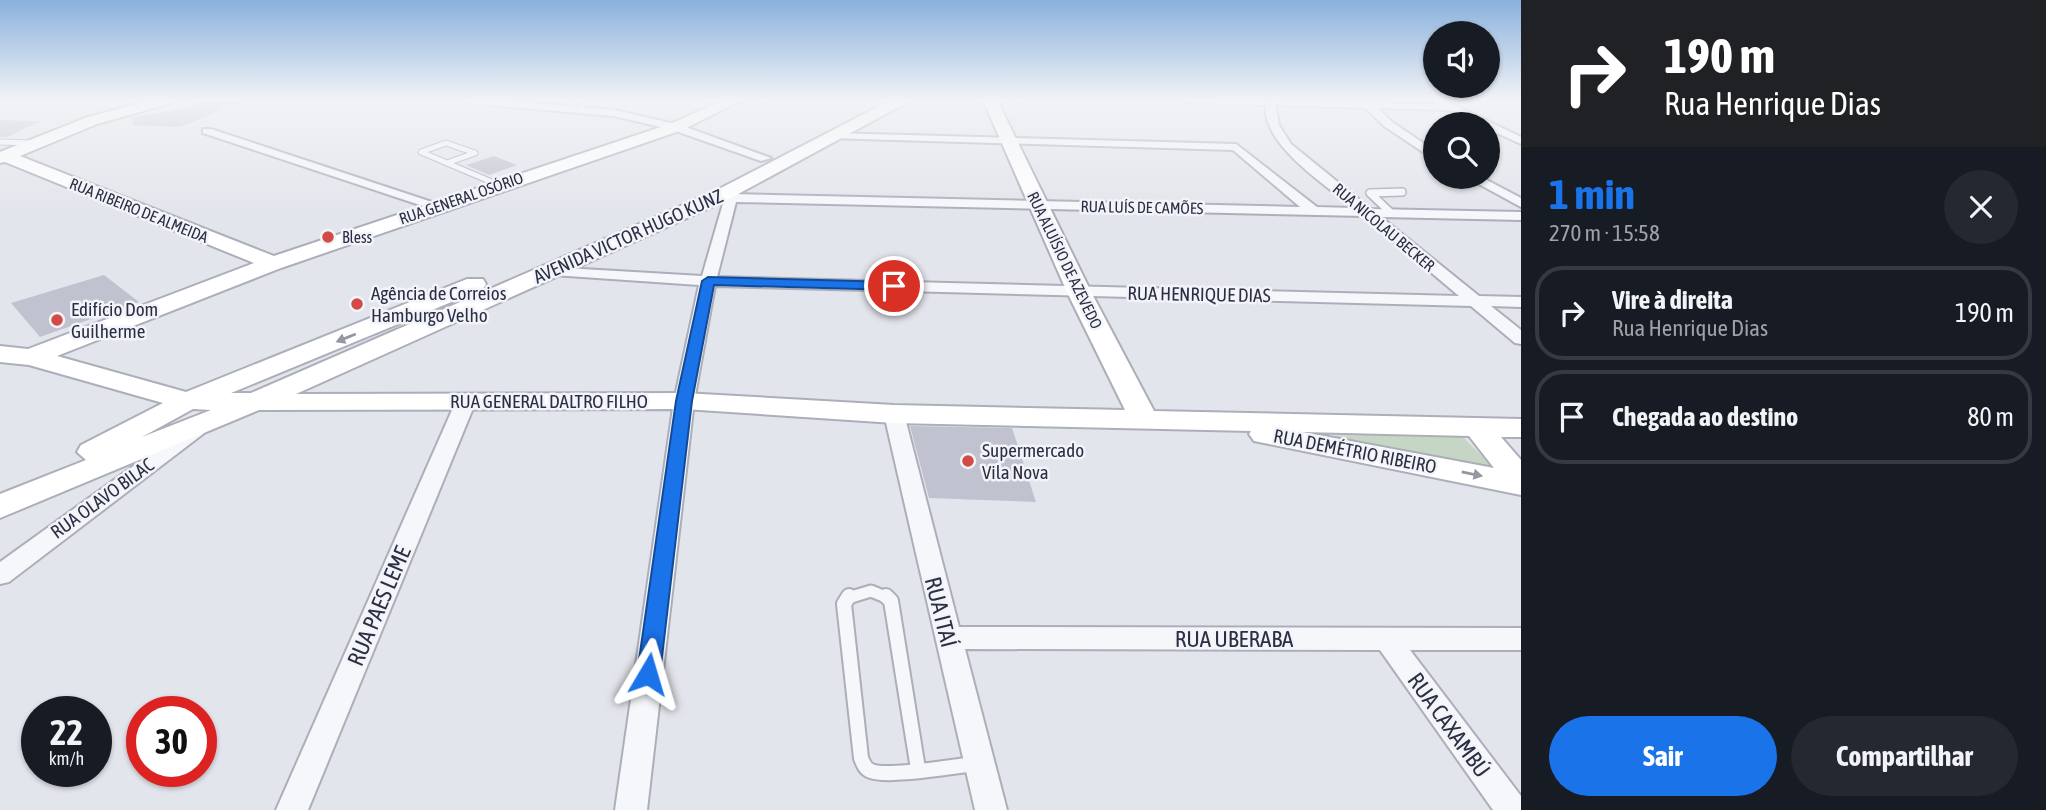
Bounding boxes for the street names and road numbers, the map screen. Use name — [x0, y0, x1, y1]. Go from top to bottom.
street label: RUA GENERAL OSÓRIO — [397, 168, 525, 228]
street label: RUA RIBEIRO DE ALMEIDA — [67, 174, 211, 246]
street label: RUA NICOLAU BECKER — [1330, 179, 1438, 275]
street label: AVENIDA VICTOR HUGO KUNZ — [530, 184, 727, 288]
street label: RUA ALUÍSIO DE AZEVEDO — [1024, 189, 1106, 331]
street label: RUA LUÍS DE CAMÕES — [1080, 197, 1204, 217]
street label: RUA HENRIQUE DIAS — [1127, 282, 1271, 306]
street label: RUA GENERAL DALTRO FILHO — [450, 390, 648, 412]
street label: RUA DEMÉTRIO RIBEIRO — [1272, 424, 1438, 478]
street label: RUA OLAVO BILAC — [46, 453, 158, 543]
street label: RUA PAES LEME — [342, 542, 416, 670]
street label: RUA ITAÍ — [920, 574, 962, 650]
street label: RUA UBERABA — [1175, 626, 1294, 652]
street label: RUA CAXAMBÚ — [1402, 668, 1496, 782]

